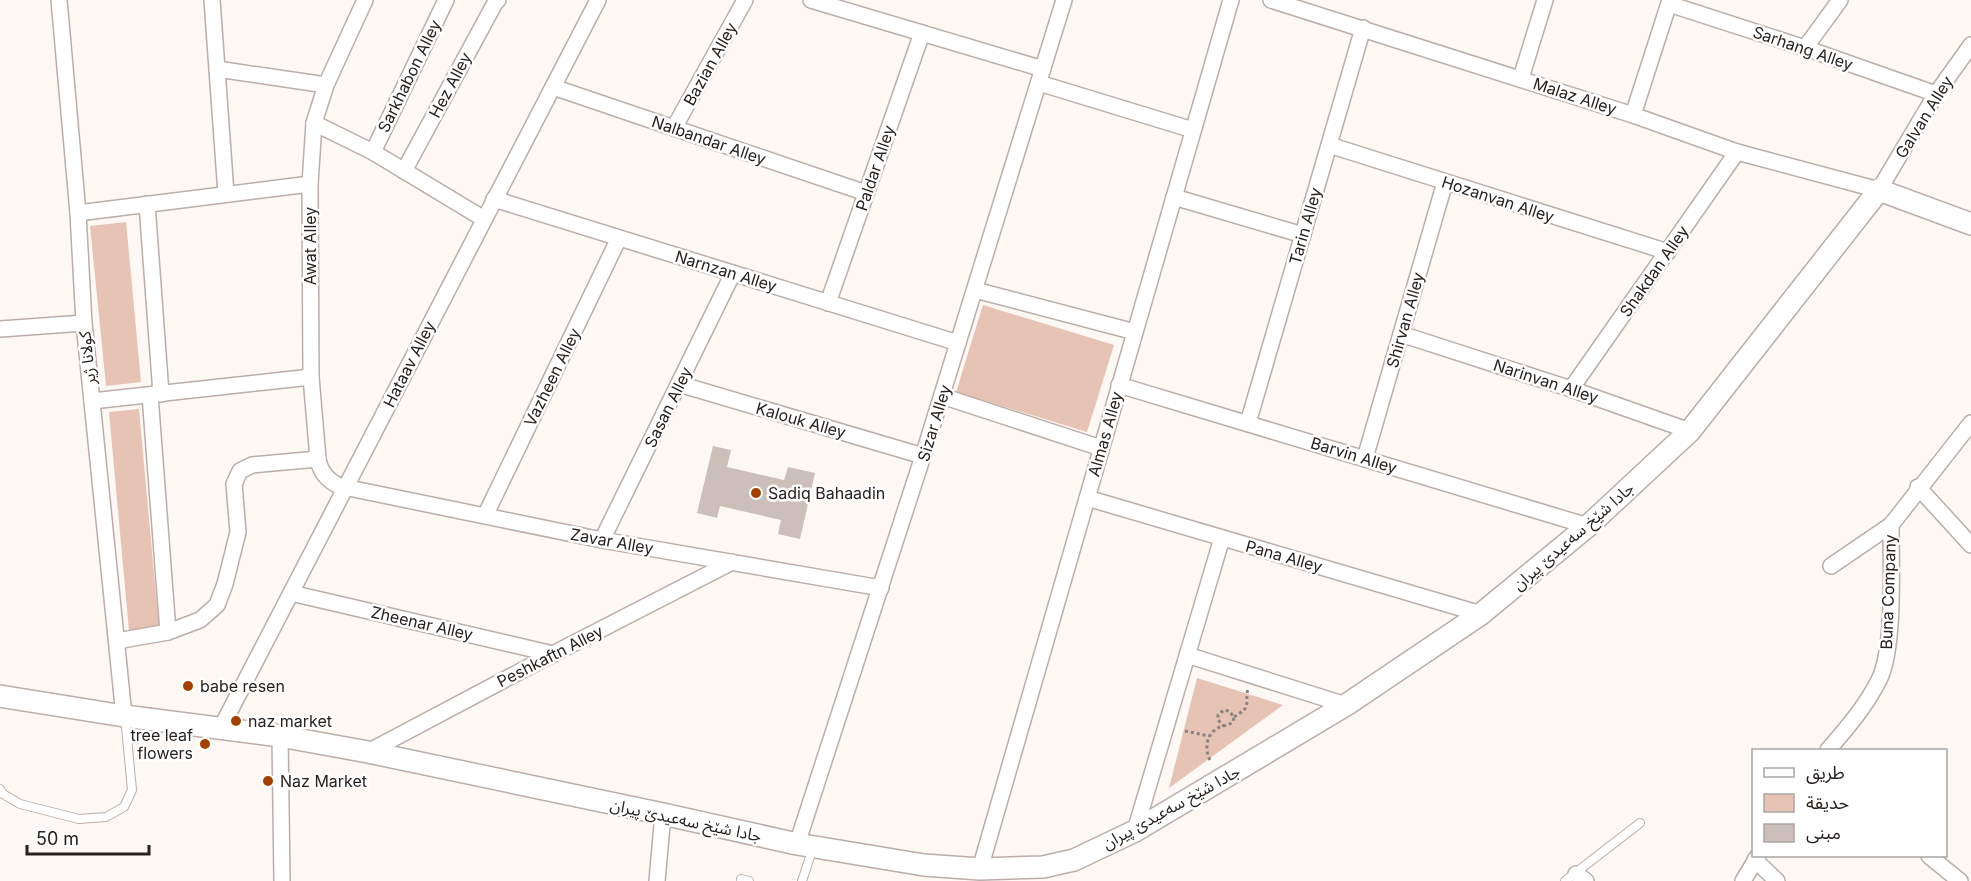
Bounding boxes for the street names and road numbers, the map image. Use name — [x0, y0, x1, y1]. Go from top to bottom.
street label: Sarkhabon Alley — [373, 16, 445, 136]
street label: Bazian Alley — [679, 19, 741, 109]
street label: Sarhang Alley — [1750, 22, 1856, 74]
street label: Hez Alley — [424, 49, 476, 121]
street label: Galvan Alley — [1891, 72, 1957, 162]
street label: Malaz Alley — [1531, 73, 1619, 119]
street label: Nalbandar Alley — [649, 111, 769, 169]
street label: Paldar Alley — [851, 123, 899, 213]
street label: Hozanvan Alley — [1439, 171, 1557, 227]
street label: Tarin Alley — [1284, 185, 1326, 267]
street label: Awat Alley — [300, 207, 320, 285]
street label: Shakdan Alley — [1615, 222, 1693, 320]
street label: Narnzan Alley — [673, 246, 779, 296]
street label: Shirvan Alley — [1382, 270, 1428, 370]
street label: Hataav Alley — [379, 317, 439, 411]
street label: Vazheen Alley — [520, 325, 584, 429]
street label: کولانا ژیر — [74, 330, 100, 387]
street label: Narinvan Alley — [1491, 355, 1601, 407]
street label: Sasan Alley — [640, 363, 696, 451]
street label: Sizar Alley — [913, 382, 955, 464]
street label: Almas Alley — [1083, 389, 1127, 479]
street label: Kalouk Alley — [754, 398, 848, 442]
street label: Barvin Alley — [1308, 432, 1400, 478]
street label: جادا شێخ سەعیدێ پیران — [1508, 478, 1640, 596]
street label: Zavar Alley — [569, 524, 655, 558]
street label: Buna Company — [1876, 534, 1900, 650]
street label: Pana Alley — [1243, 536, 1325, 576]
street label: Zheenar Alley — [369, 602, 475, 644]
street label: Peshkaftn Alley — [494, 621, 606, 691]
street label: جادا شێخ سەعیدێ پیران — [1099, 761, 1245, 856]
street label: جادا شێخ سەعیدێ پیران — [608, 794, 764, 849]

